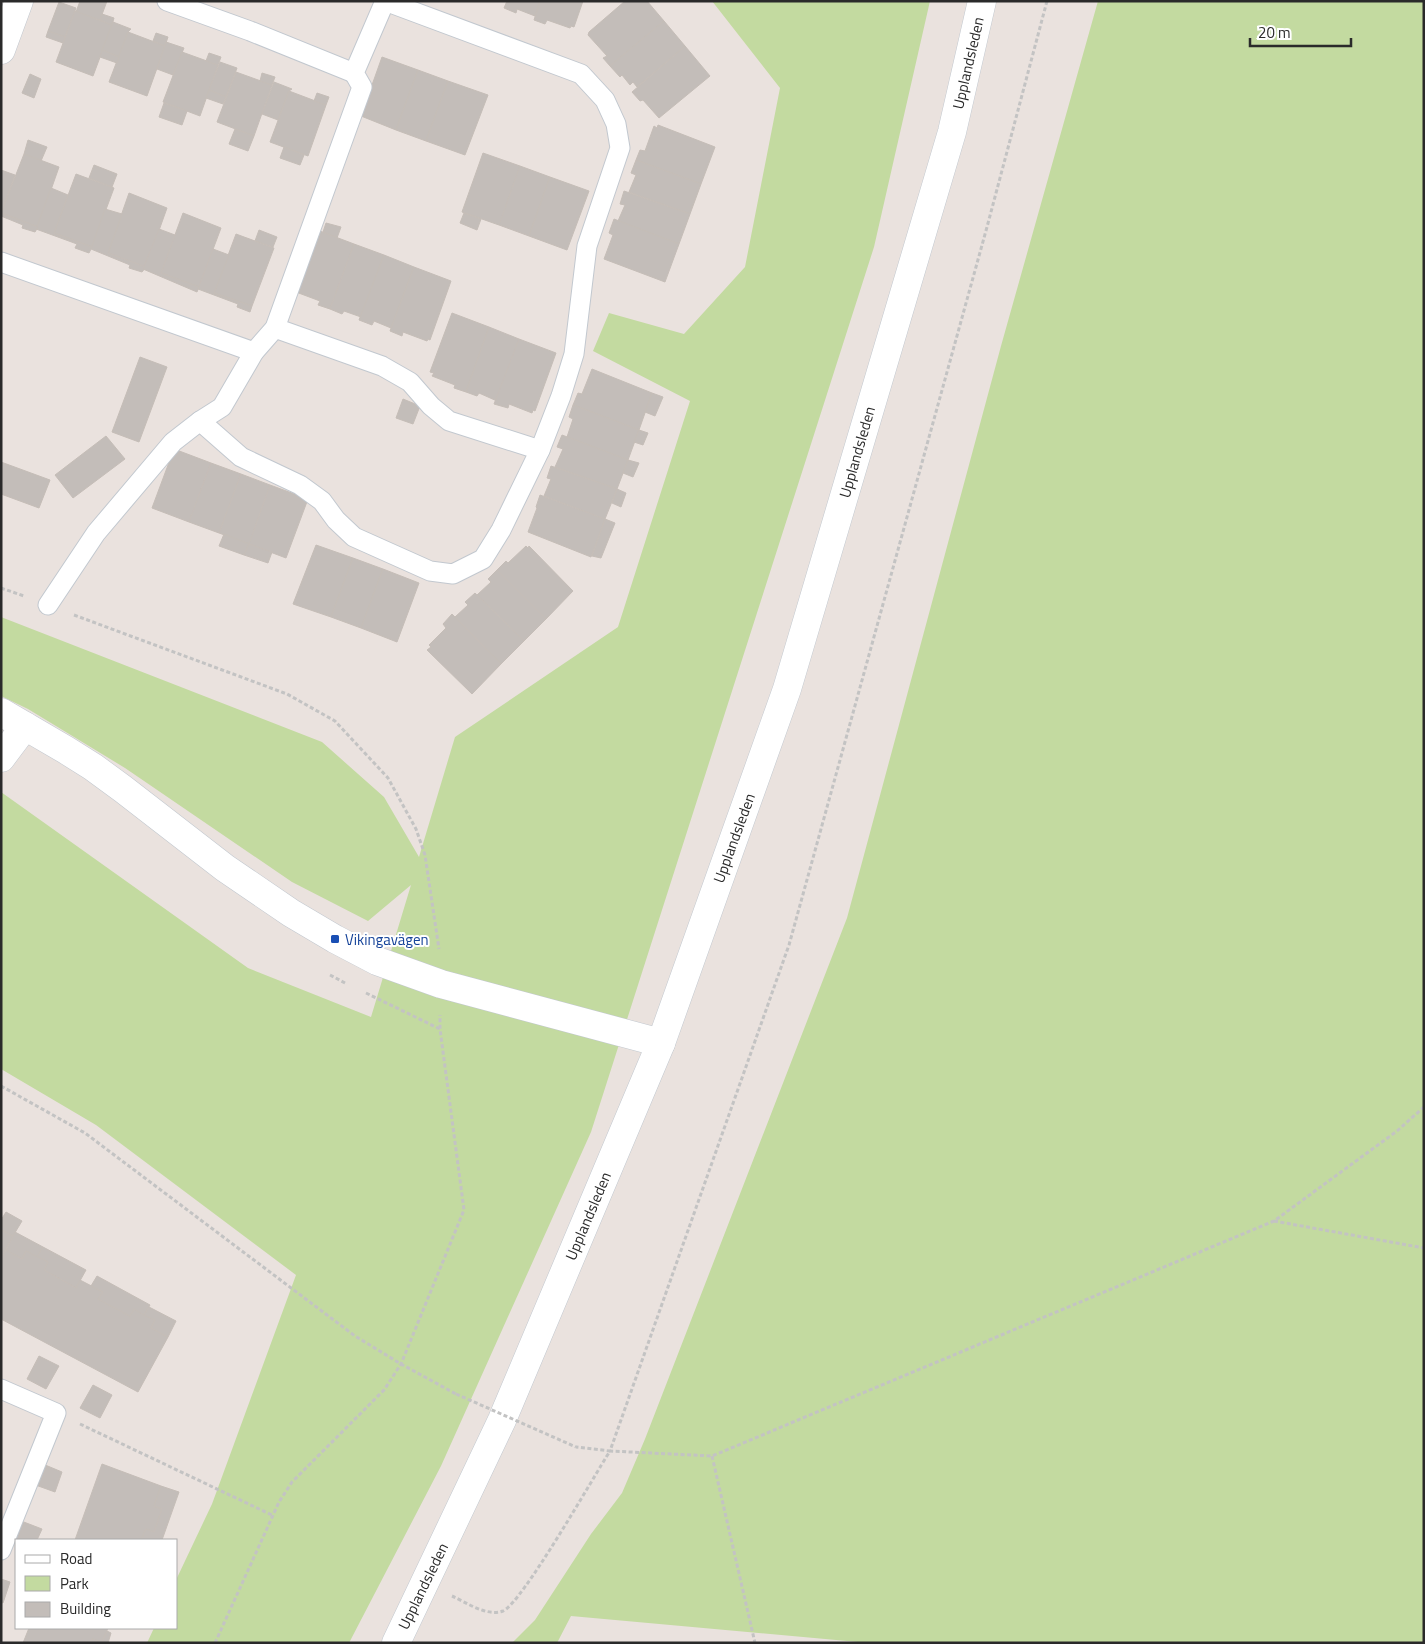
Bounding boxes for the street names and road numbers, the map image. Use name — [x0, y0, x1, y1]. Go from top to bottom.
street label: Upplandsleden — [946, 15, 990, 111]
street label: Upplandsleden — [833, 404, 881, 500]
street label: Upplandsleden — [707, 790, 761, 886]
street label: Upplandsleden — [559, 1168, 617, 1264]
street label: Upplandsleden — [392, 1539, 454, 1633]

